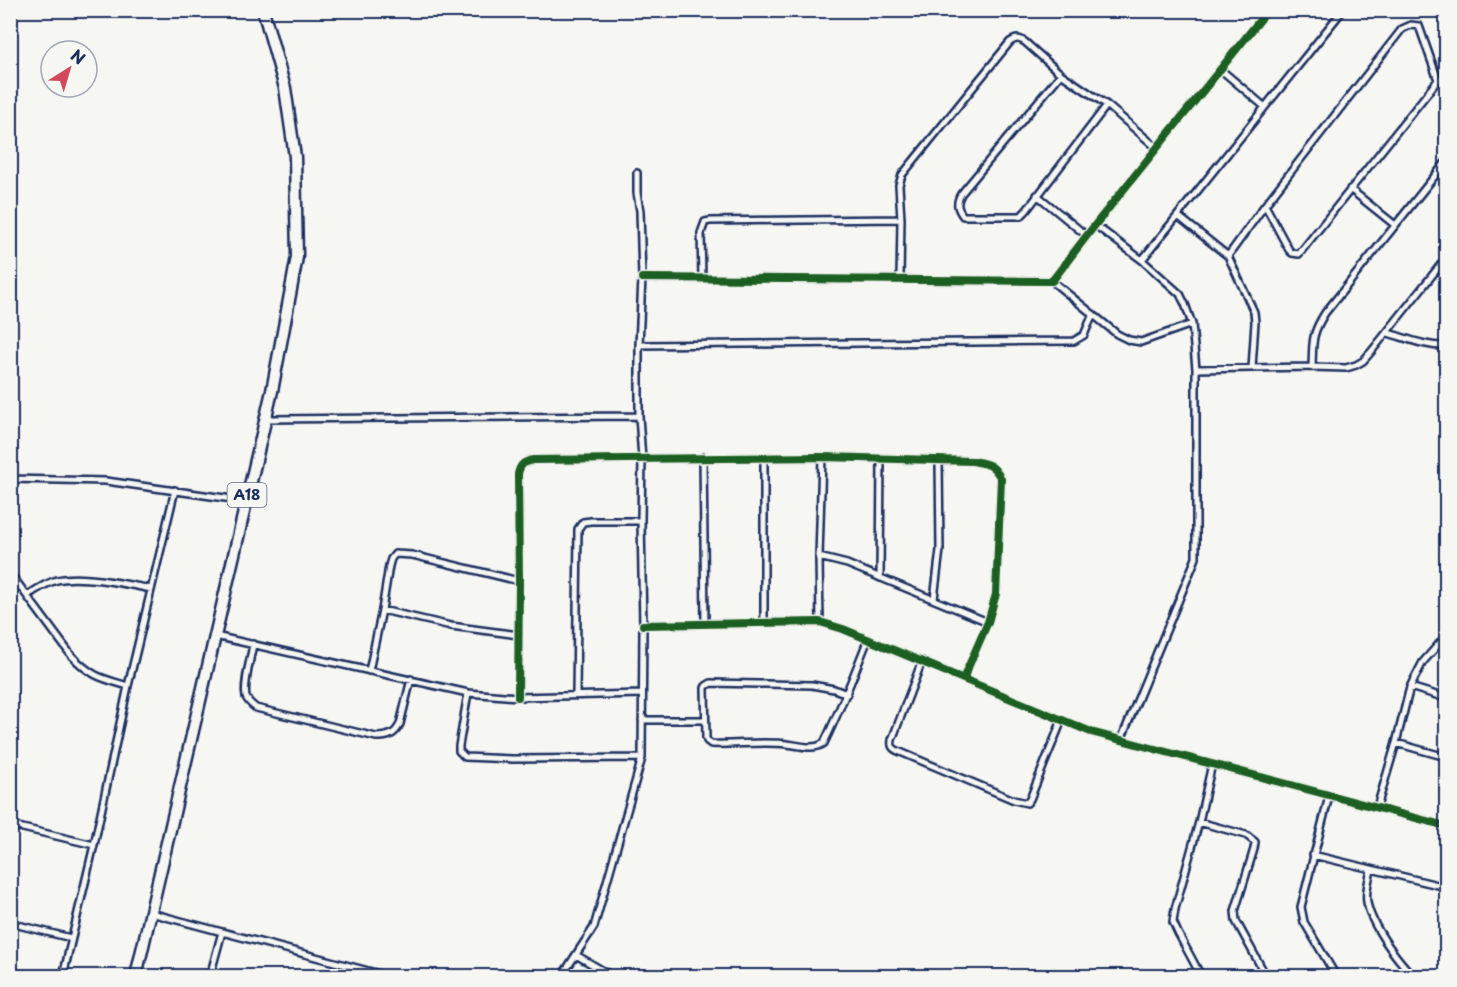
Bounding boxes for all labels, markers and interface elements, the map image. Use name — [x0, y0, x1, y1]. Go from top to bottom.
north arrow — [39, 39, 99, 99]
text: N — [66, 43, 91, 70]
road number: A18 — [228, 483, 266, 507]

